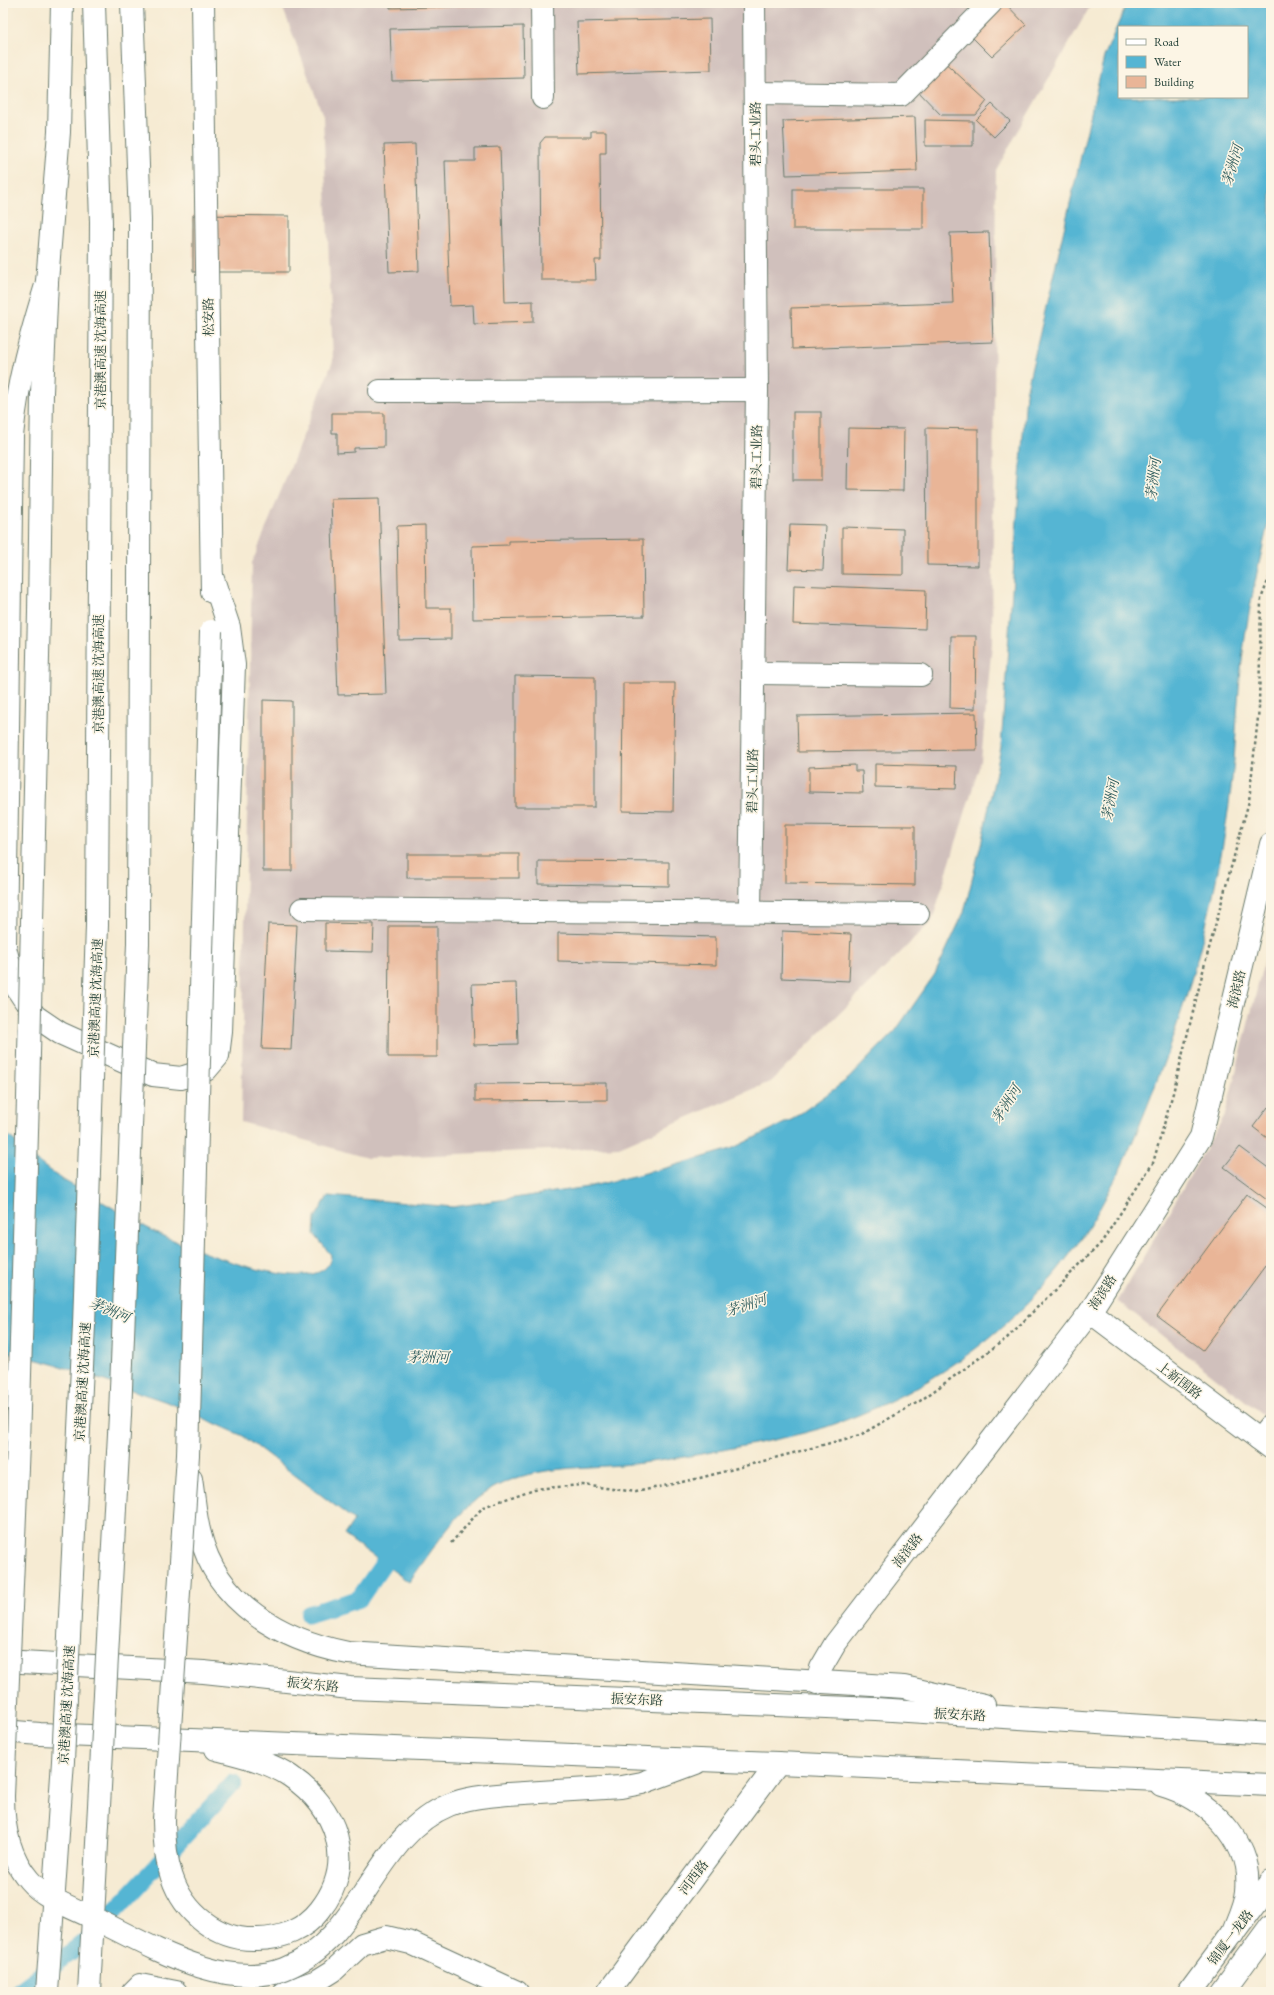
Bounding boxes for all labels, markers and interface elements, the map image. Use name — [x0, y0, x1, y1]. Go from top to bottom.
legend — [1118, 26, 1248, 98]
text: Road — [1154, 34, 1180, 50]
text: Water — [1154, 54, 1181, 70]
text: Building — [1154, 74, 1195, 90]
street label: 碧头工业路 — [747, 101, 764, 167]
water label: 茅洲河 — [1217, 139, 1248, 188]
street label: 京港澳高速 沈海高速 — [92, 290, 109, 410]
street label: 松安路 — [200, 297, 217, 337]
street label: 碧头工业路 — [747, 424, 766, 490]
water label: 茅洲河 — [1142, 454, 1165, 501]
street label: 京港澳高速 沈海高速 — [90, 614, 107, 734]
street label: 碧头工业路 — [743, 748, 762, 814]
water label: 茅洲河 — [1097, 775, 1123, 822]
street label: 京港澳高速 沈海高速 — [85, 938, 106, 1058]
street label: 海滨路 — [1224, 968, 1249, 1010]
water label: 茅洲河 — [987, 1079, 1026, 1127]
street label: 海滨路 — [1085, 1271, 1120, 1313]
water label: 茅洲河 — [723, 1289, 772, 1320]
water label: 茅洲河 — [87, 1294, 136, 1328]
street label: 京港澳高速 沈海高速 — [71, 1322, 94, 1442]
water label: 茅洲河 — [407, 1348, 452, 1366]
street label: 上新围路 — [1154, 1358, 1206, 1403]
street label: 海滨路 — [889, 1530, 926, 1571]
street label: 京港澳高速 沈海高速 — [55, 1645, 78, 1765]
street label: 振安东路 — [286, 1673, 340, 1696]
street label: 振安东路 — [611, 1690, 663, 1709]
street label: 振安东路 — [934, 1705, 986, 1724]
street label: 河西路 — [675, 1857, 712, 1898]
street label: 锦厦一龙路 — [1204, 1906, 1257, 1968]

